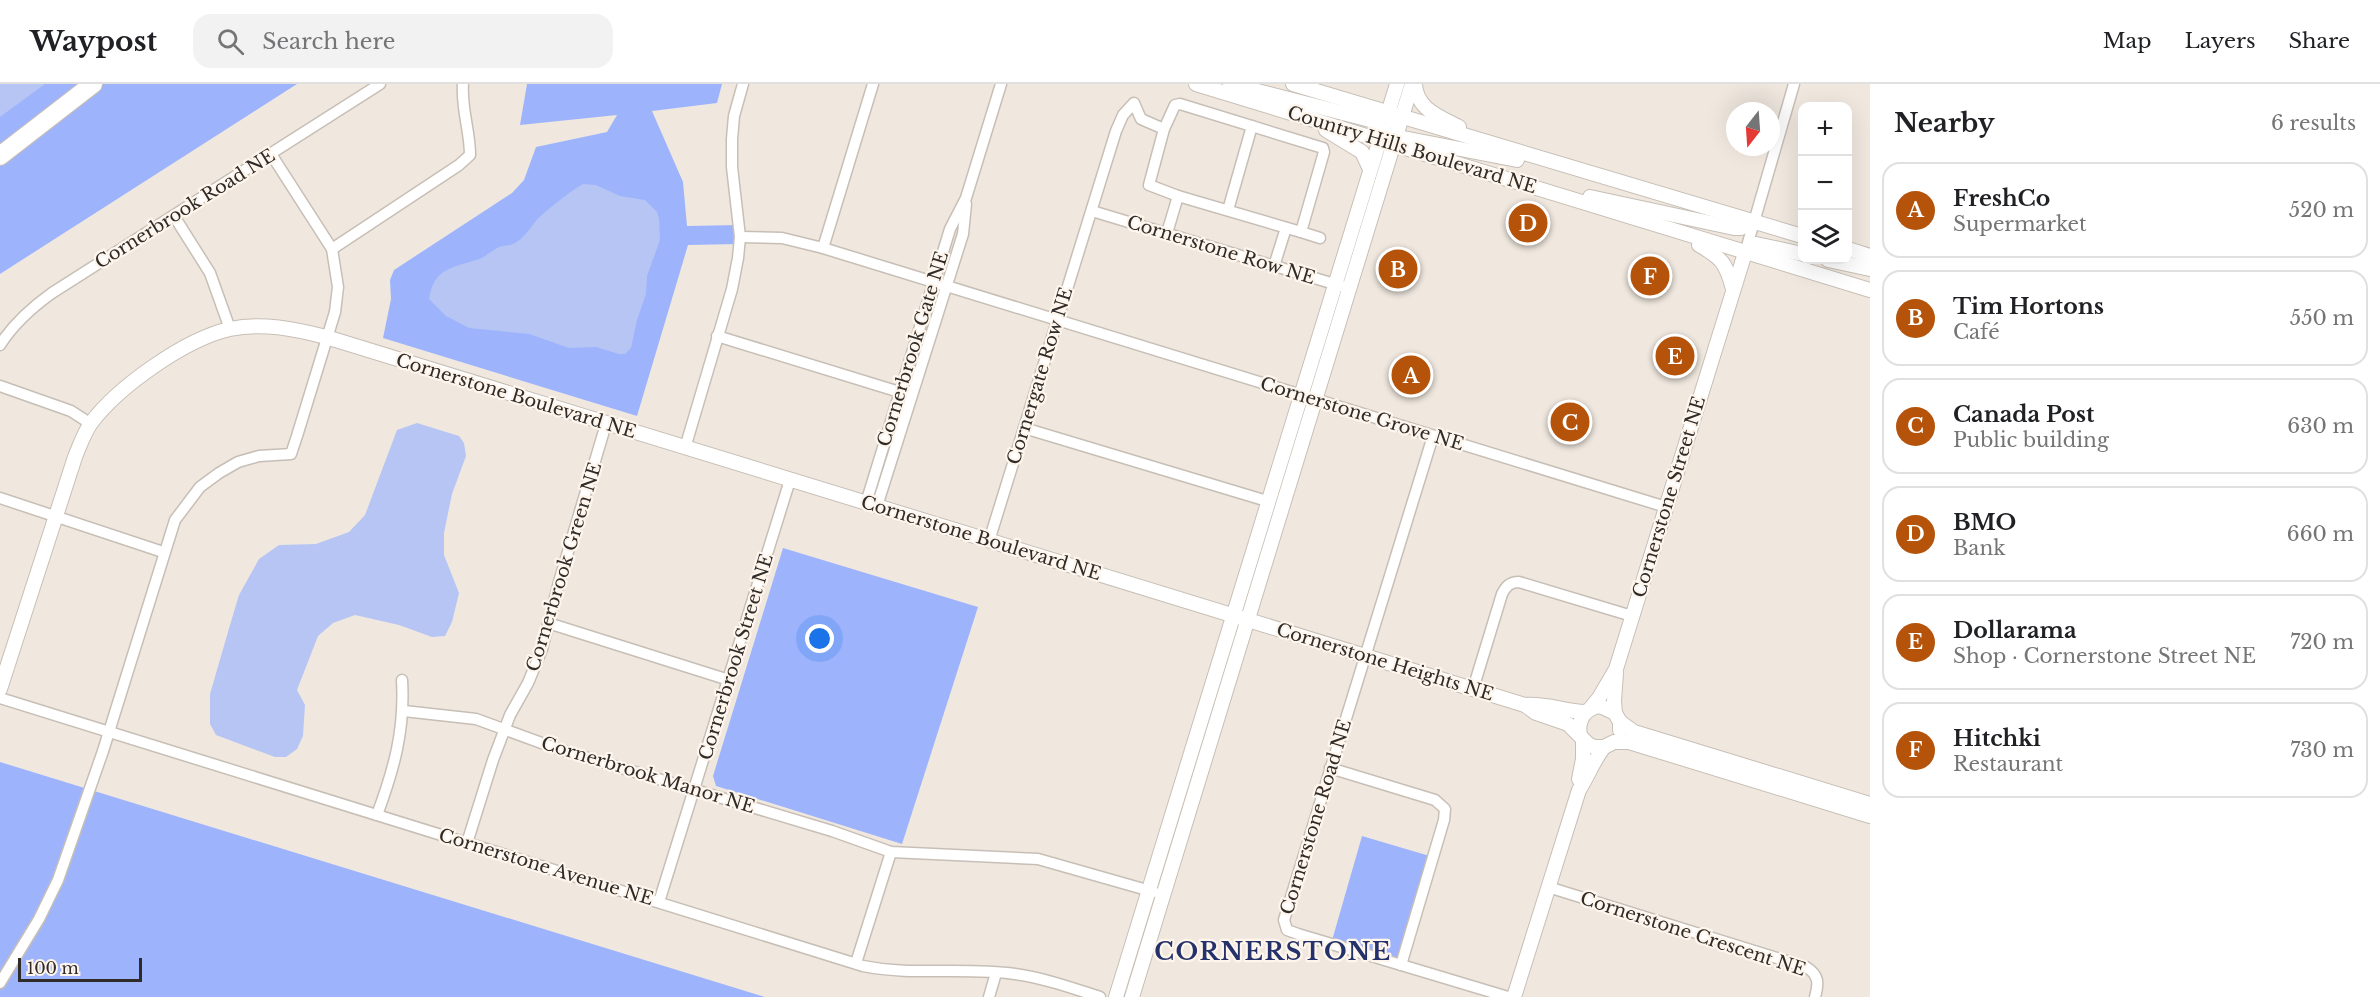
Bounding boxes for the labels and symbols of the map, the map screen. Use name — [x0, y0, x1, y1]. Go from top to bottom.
street label: Country Hills Boulevard NE — [1285, 102, 1539, 198]
north arrow — [1726, 102, 1780, 156]
street label: Cornerbrook Road NE — [91, 145, 279, 273]
pin: D — [1508, 200, 1547, 246]
street label: Cornerstone Row NE — [1124, 211, 1318, 289]
pin: B — [1378, 246, 1418, 291]
street label: Cornerbrook Gate NE — [873, 249, 953, 449]
pin: F — [1630, 254, 1670, 298]
street label: Cornergate Row NE — [1003, 285, 1077, 467]
pin: E — [1656, 334, 1694, 378]
street label: Cornerstone Boulevard NE — [393, 349, 639, 443]
pin: A — [1392, 352, 1430, 398]
street label: Cornerstone Grove NE — [1258, 373, 1466, 455]
street label: Cornerstone Street NE — [1628, 394, 1710, 600]
pin: C — [1550, 400, 1590, 444]
street label: Cornerbrook Green NE — [522, 460, 606, 674]
street label: Cornerstone Boulevard NE — [858, 491, 1104, 585]
street label: Cornerbrook Street NE — [694, 551, 778, 763]
street label: Cornerstone Heights NE — [1274, 618, 1496, 706]
your location — [805, 624, 834, 653]
street label: Cornerstone Road NE — [1276, 717, 1356, 917]
street label: Cornerbrook Manor NE — [539, 732, 757, 818]
street label: Cornerstone Avenue NE — [436, 824, 656, 910]
street label: Cornerstone Crescent NE — [1578, 887, 1808, 981]
district label: CORNERSTONE — [1154, 937, 1392, 966]
scale bar — [18, 955, 142, 982]

